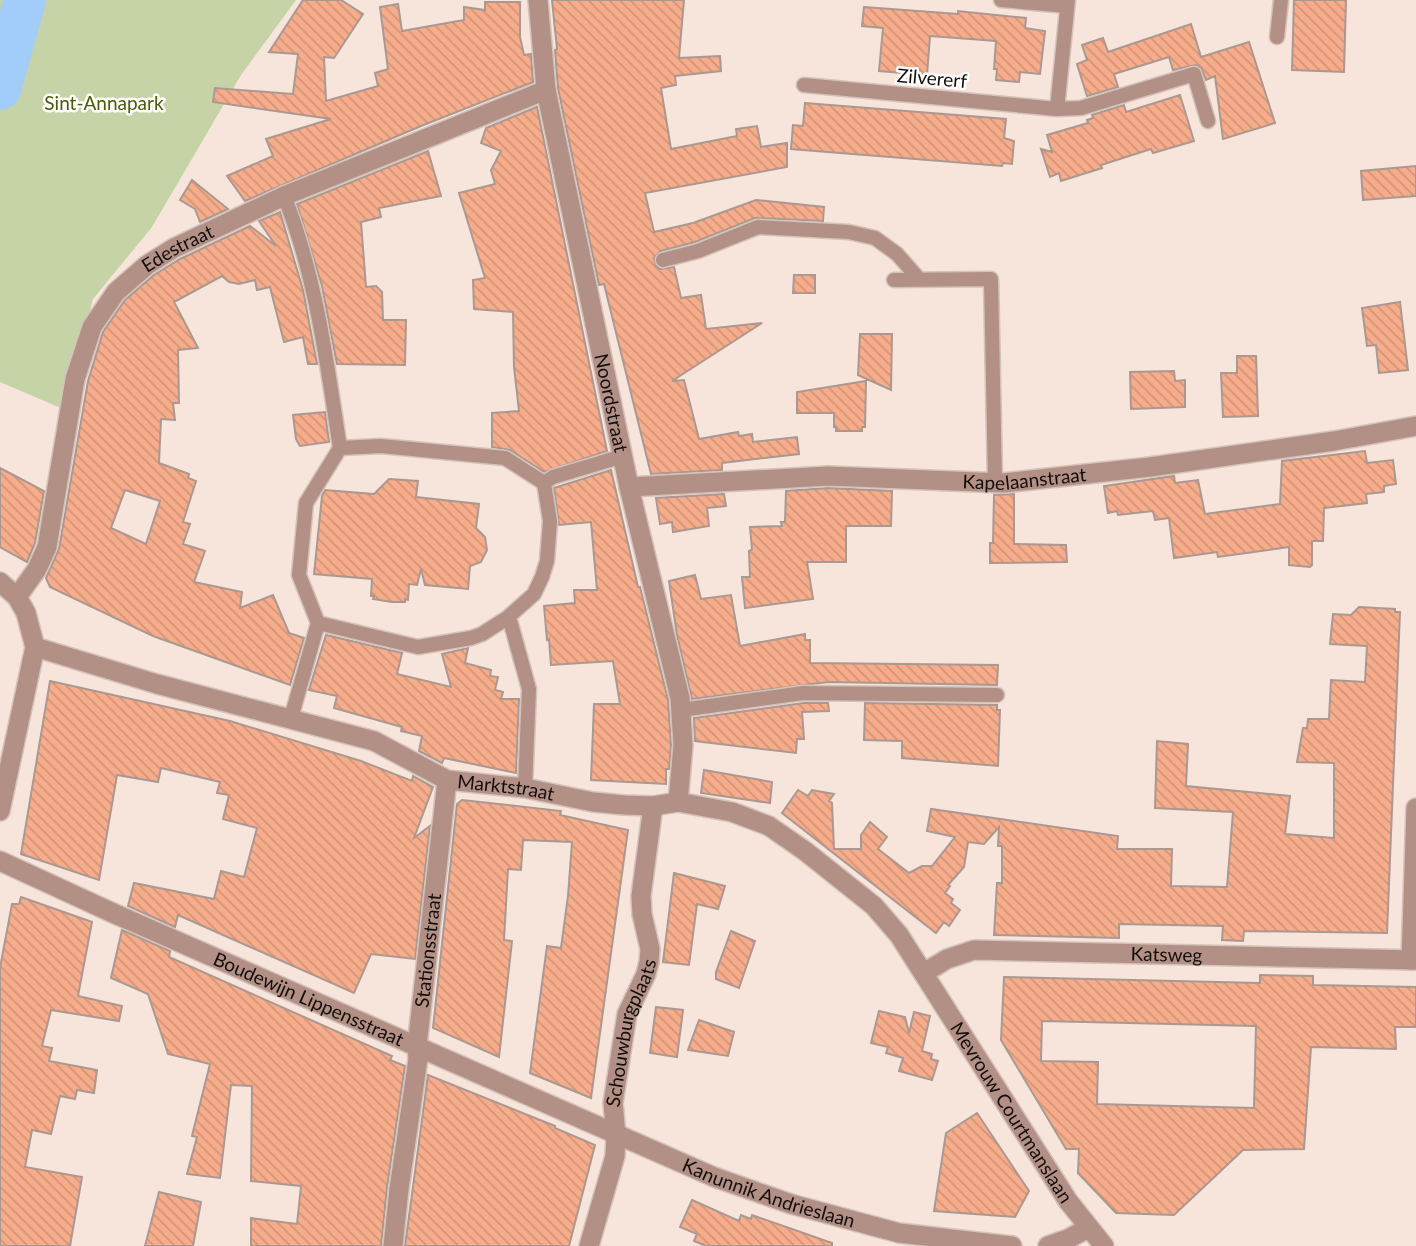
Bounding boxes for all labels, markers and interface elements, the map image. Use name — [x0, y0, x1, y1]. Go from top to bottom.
street label: Zilvererf — [896, 63, 968, 92]
park label: Sint-Annapark — [44, 91, 164, 114]
street label: Edestraat — [137, 219, 217, 277]
street label: Noordstraat — [590, 351, 633, 454]
street label: Kapelaanstraat — [962, 462, 1087, 494]
street label: Marktstraat — [456, 769, 557, 805]
street label: Stationsstraat — [409, 892, 445, 1009]
street label: Katsweg — [1131, 942, 1203, 966]
street label: Boudewijn Lippensstraat — [210, 947, 408, 1050]
street label: Schouwburgplaats — [601, 957, 660, 1108]
street label: Mevrouw Courtmanslaan — [946, 1017, 1078, 1207]
street label: Kanunnik Andrieslaan — [679, 1153, 858, 1232]

